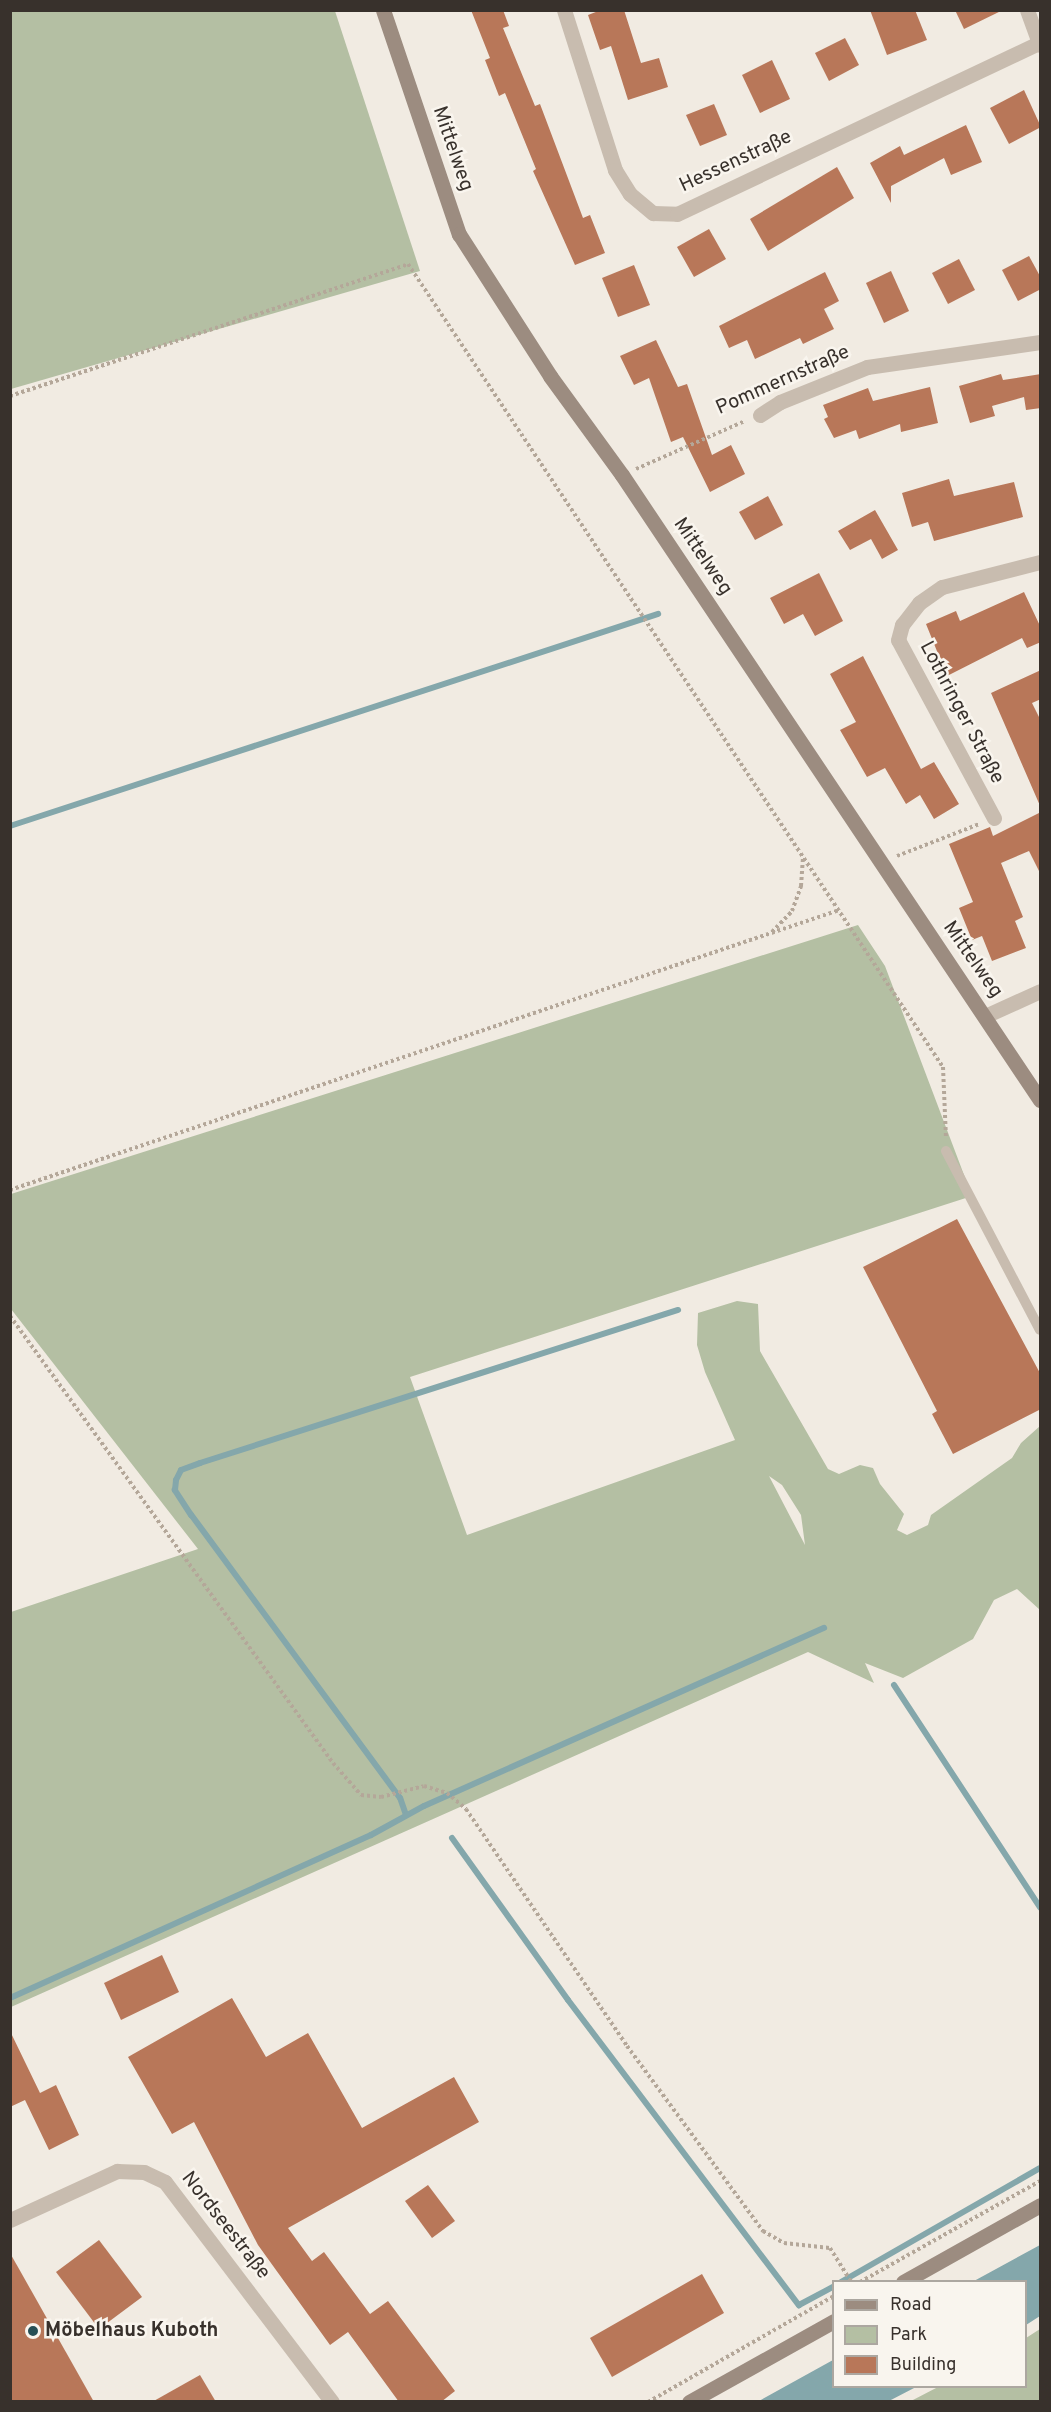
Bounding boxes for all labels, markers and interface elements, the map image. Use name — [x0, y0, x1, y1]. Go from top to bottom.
street label: Mittelweg — [426, 103, 478, 195]
street label: Hessenstraße — [676, 126, 796, 198]
street label: Pommernstraße — [712, 341, 854, 421]
street label: Mittelweg — [667, 514, 737, 600]
street label: Lothringer Straße — [913, 638, 1009, 788]
street label: Mittelweg — [937, 917, 1007, 1003]
street label: Nordseestraße — [175, 2167, 275, 2285]
legend — [832, 2280, 1027, 2388]
text: Road — [890, 2294, 932, 2317]
place label: Möbelhaus Kuboth — [45, 2319, 218, 2343]
marker: Möbelhaus Kuboth — [26, 2324, 40, 2338]
text: Park — [890, 2324, 927, 2347]
text: Building — [890, 2354, 956, 2377]

